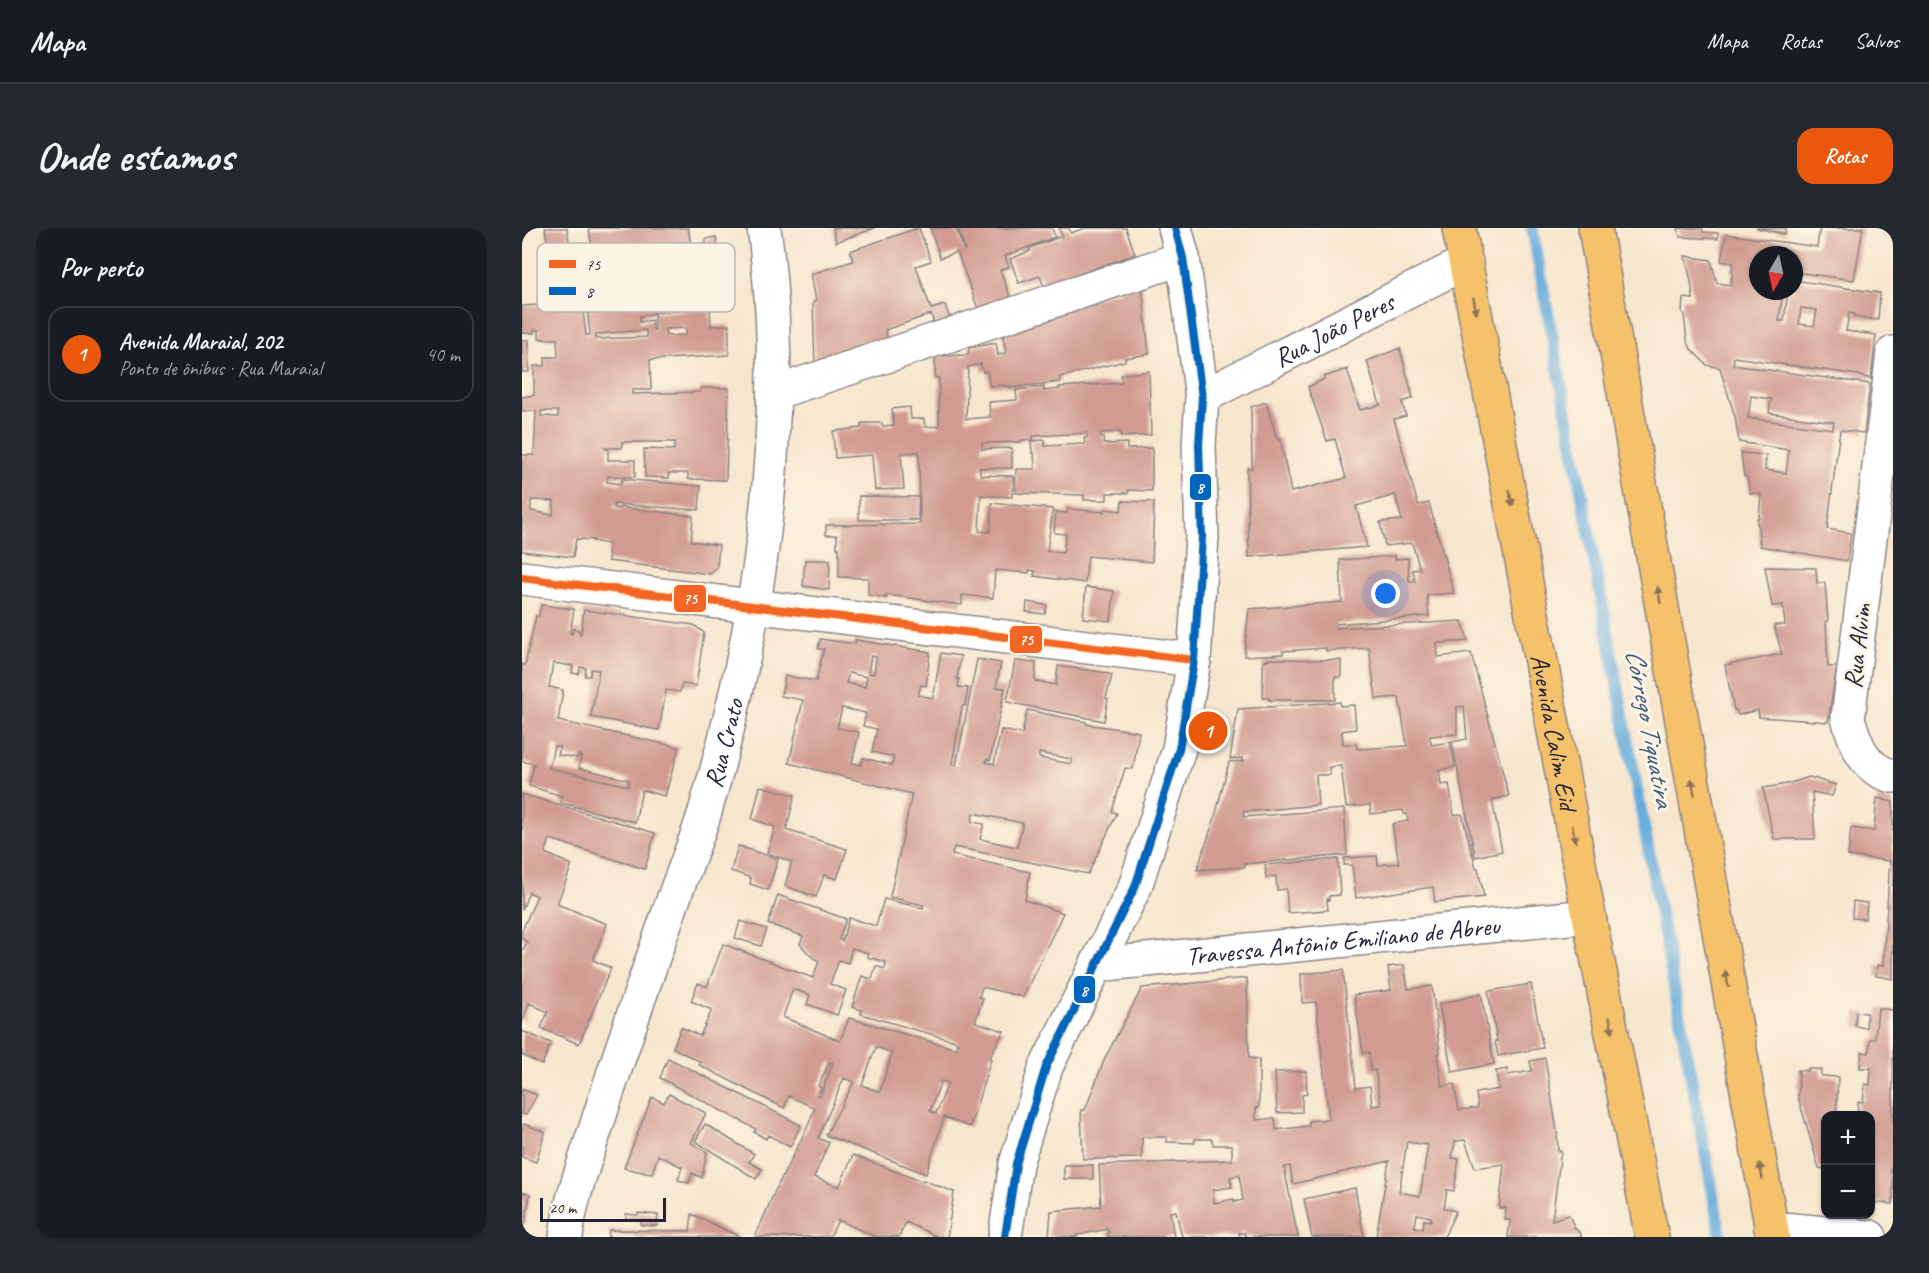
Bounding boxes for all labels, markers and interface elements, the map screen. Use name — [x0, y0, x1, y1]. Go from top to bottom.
text: Mapa — [30, 24, 85, 59]
text: Mapa — [1707, 28, 1748, 54]
text: Rotas — [1781, 28, 1822, 54]
text: Salvos — [1855, 28, 1899, 54]
button: Rotas — [1797, 128, 1893, 184]
text: Onde estamos — [36, 130, 233, 183]
legend — [537, 243, 735, 312]
north arrow — [1749, 246, 1803, 300]
text: Por perto — [60, 251, 142, 284]
text: 75 — [586, 255, 601, 275]
text: 8 — [586, 282, 595, 302]
street label: Rua João Peres — [1268, 285, 1402, 375]
one-way arrow — [1471, 297, 1480, 316]
text: Avenida Maraial, 202 — [119, 328, 283, 356]
text: 1 — [77, 342, 86, 367]
text: 40 m — [426, 342, 460, 367]
text: Ponto de ônibus · Rua Maraial — [119, 356, 322, 381]
line badge: 8 — [1189, 473, 1212, 501]
text: 8 — [1196, 478, 1205, 498]
one-way arrow — [1507, 488, 1516, 507]
your location — [1371, 579, 1400, 608]
line badge: 75 — [673, 584, 707, 613]
one-way arrow — [1654, 585, 1663, 604]
text: 75 — [683, 589, 699, 609]
street label: Rua Alvim — [1836, 600, 1879, 690]
line badge: 75 — [1009, 625, 1043, 654]
text: 75 — [1019, 630, 1035, 650]
water label: Córrego Tiquatira — [1618, 646, 1682, 812]
street label: Avenida Calim Eid — [1523, 652, 1585, 816]
street label: Rua Crato — [697, 694, 751, 791]
pin: 1 — [1188, 708, 1228, 754]
one-way arrow — [1688, 777, 1697, 796]
one-way arrow — [1570, 824, 1579, 843]
street label: Travessa Antônio Emiliano de Abreu — [1184, 909, 1503, 973]
one-way arrow — [1722, 969, 1731, 988]
line badge: 8 — [1073, 975, 1096, 1004]
text: 8 — [1080, 981, 1089, 1001]
one-way arrow — [1607, 1016, 1616, 1035]
map controls — [1821, 1111, 1875, 1219]
button: + — [1821, 1111, 1875, 1165]
one-way arrow — [1756, 1161, 1765, 1180]
button: − — [1821, 1165, 1875, 1219]
scale bar — [540, 1195, 666, 1222]
text: 20 m — [549, 1198, 576, 1218]

